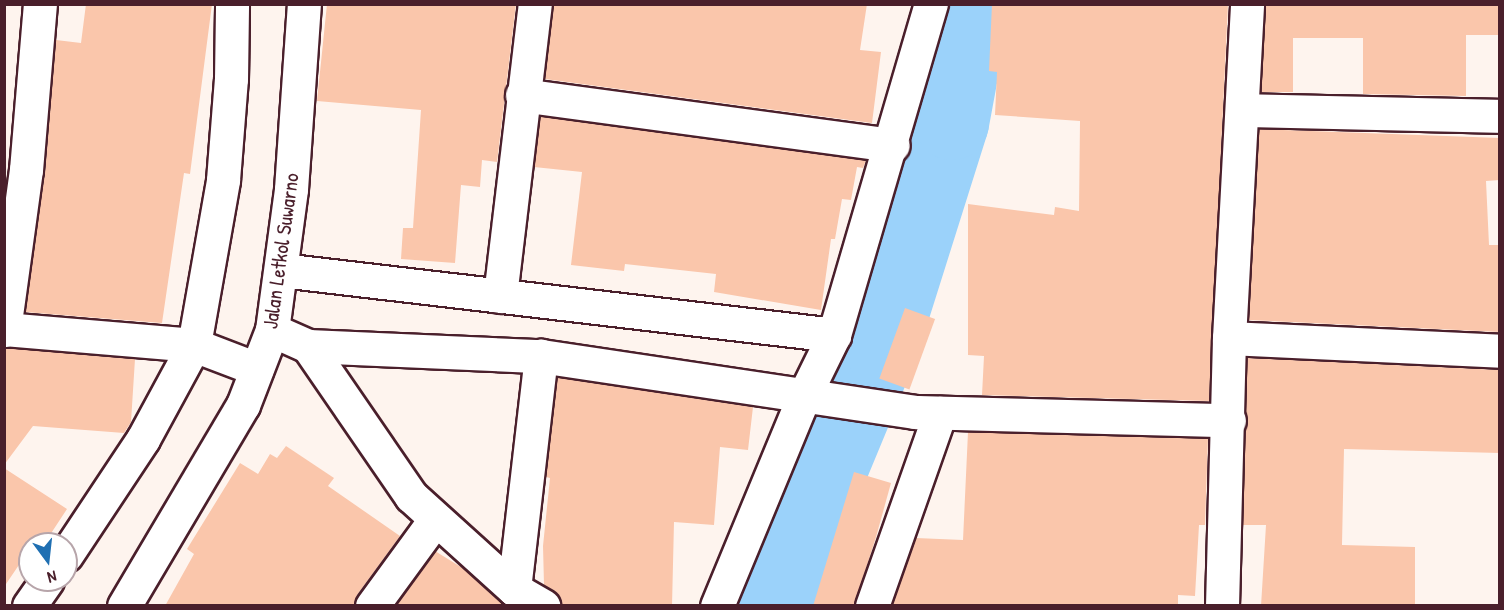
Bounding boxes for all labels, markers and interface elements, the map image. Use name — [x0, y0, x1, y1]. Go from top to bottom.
street label: Jalan Letkol Suwarno — [258, 171, 304, 331]
north arrow — [18, 532, 78, 592]
text: N — [45, 566, 59, 589]

